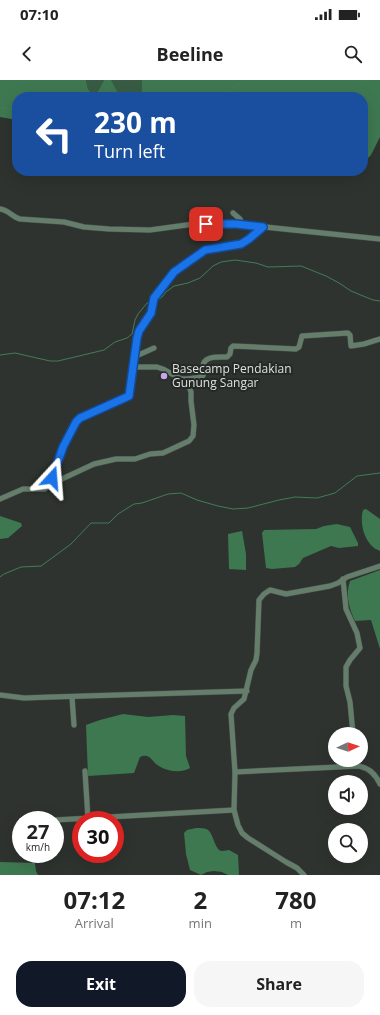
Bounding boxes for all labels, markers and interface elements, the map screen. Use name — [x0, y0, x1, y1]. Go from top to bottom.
text: 07:10 — [20, 4, 59, 24]
text: Beeline — [157, 42, 223, 66]
icon: back — [16, 43, 38, 65]
icon: search — [342, 43, 364, 65]
text: 230 m — [94, 103, 177, 141]
icon: left — [28, 108, 80, 160]
text: Turn left — [94, 139, 165, 163]
pin — [189, 207, 223, 241]
icon: arrive — [195, 213, 217, 235]
place label: Basecamp Pendakian Gunung Sangar — [172, 360, 292, 391]
marker: Basecamp Pendakian Gunung Sangar — [159, 371, 169, 381]
position arrow — [31, 457, 73, 499]
north arrow — [328, 727, 368, 767]
map controls — [328, 727, 368, 863]
button: sound — [328, 775, 368, 815]
speed limit sign: 30 — [72, 811, 124, 863]
text: 27 — [27, 818, 49, 845]
button: search — [328, 823, 368, 863]
text: km/h — [26, 840, 50, 854]
text: 07:12 — [63, 883, 125, 916]
text: 2 — [193, 883, 207, 916]
text: 780 — [275, 883, 317, 916]
text: Arrival — [75, 914, 114, 932]
text: min — [189, 914, 212, 932]
text: m — [290, 914, 302, 932]
button: Exit — [16, 961, 186, 1007]
button: Share — [194, 961, 364, 1007]

